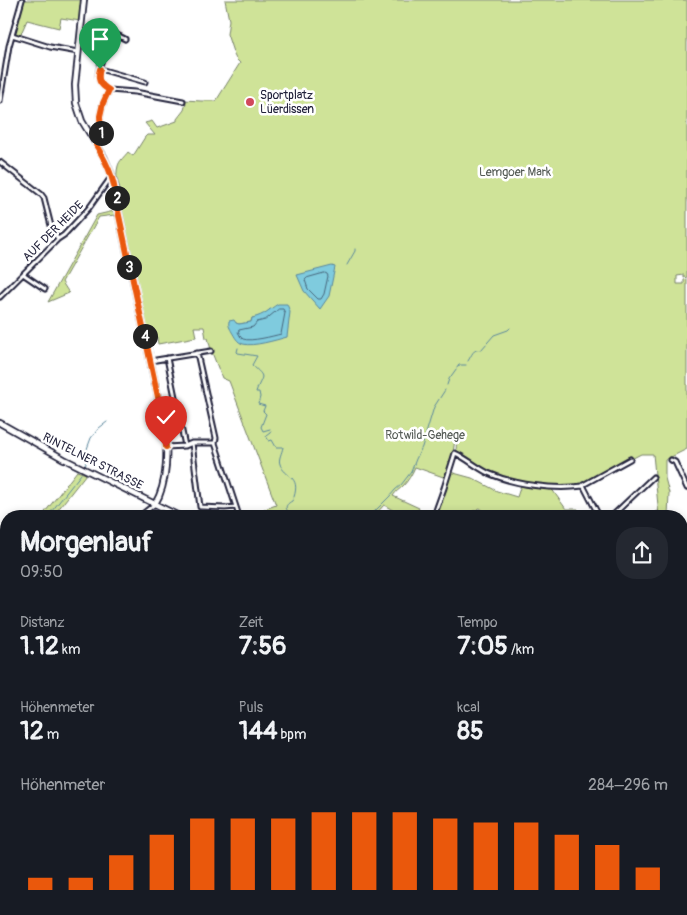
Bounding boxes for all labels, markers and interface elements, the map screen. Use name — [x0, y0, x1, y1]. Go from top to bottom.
pin — [79, 18, 121, 69]
icon: arrive — [86, 25, 114, 53]
place label: Sportplatz Lüerdissen — [260, 88, 314, 117]
marker: Sportplatz Lüerdissen — [244, 96, 256, 108]
pin: 1 — [88, 120, 114, 146]
text: 1 — [99, 125, 104, 142]
park label: Lemgoer Mark — [479, 165, 551, 180]
pin: 2 — [104, 186, 130, 210]
text: 2 — [114, 190, 121, 207]
street label: AUF DER HEIDE — [20, 198, 87, 265]
pin: 3 — [116, 254, 142, 280]
text: 3 — [126, 259, 133, 276]
pin: 4 — [132, 324, 158, 348]
text: 4 — [141, 328, 150, 345]
pin — [145, 396, 187, 447]
icon: check — [152, 403, 180, 431]
park label: Rotwild-Gehege — [385, 428, 465, 443]
street label: RINTELNER STRASSE — [40, 430, 145, 493]
text: Morgenlauf — [20, 525, 153, 560]
button: share — [616, 527, 668, 579]
text: 09:50 — [20, 562, 63, 582]
text: Distanz — [20, 614, 64, 631]
text: Zeit — [239, 614, 263, 631]
text: Tempo — [457, 614, 498, 631]
text: 1.12 — [20, 631, 59, 662]
text: 7:56 — [239, 631, 287, 662]
text: 7:05 — [457, 631, 508, 662]
text: km — [59, 641, 80, 658]
text: /km — [508, 641, 534, 658]
text: Höhenmeter — [20, 699, 95, 716]
text: Puls — [239, 699, 263, 716]
text: kcal — [457, 699, 480, 716]
text: 12 — [20, 716, 44, 747]
text: 144 — [239, 716, 277, 747]
text: 85 — [457, 716, 483, 747]
text: m — [44, 726, 59, 743]
text: bpm — [277, 726, 306, 743]
text: Höhenmeter — [20, 775, 105, 795]
text: 284–296 m — [588, 775, 668, 795]

